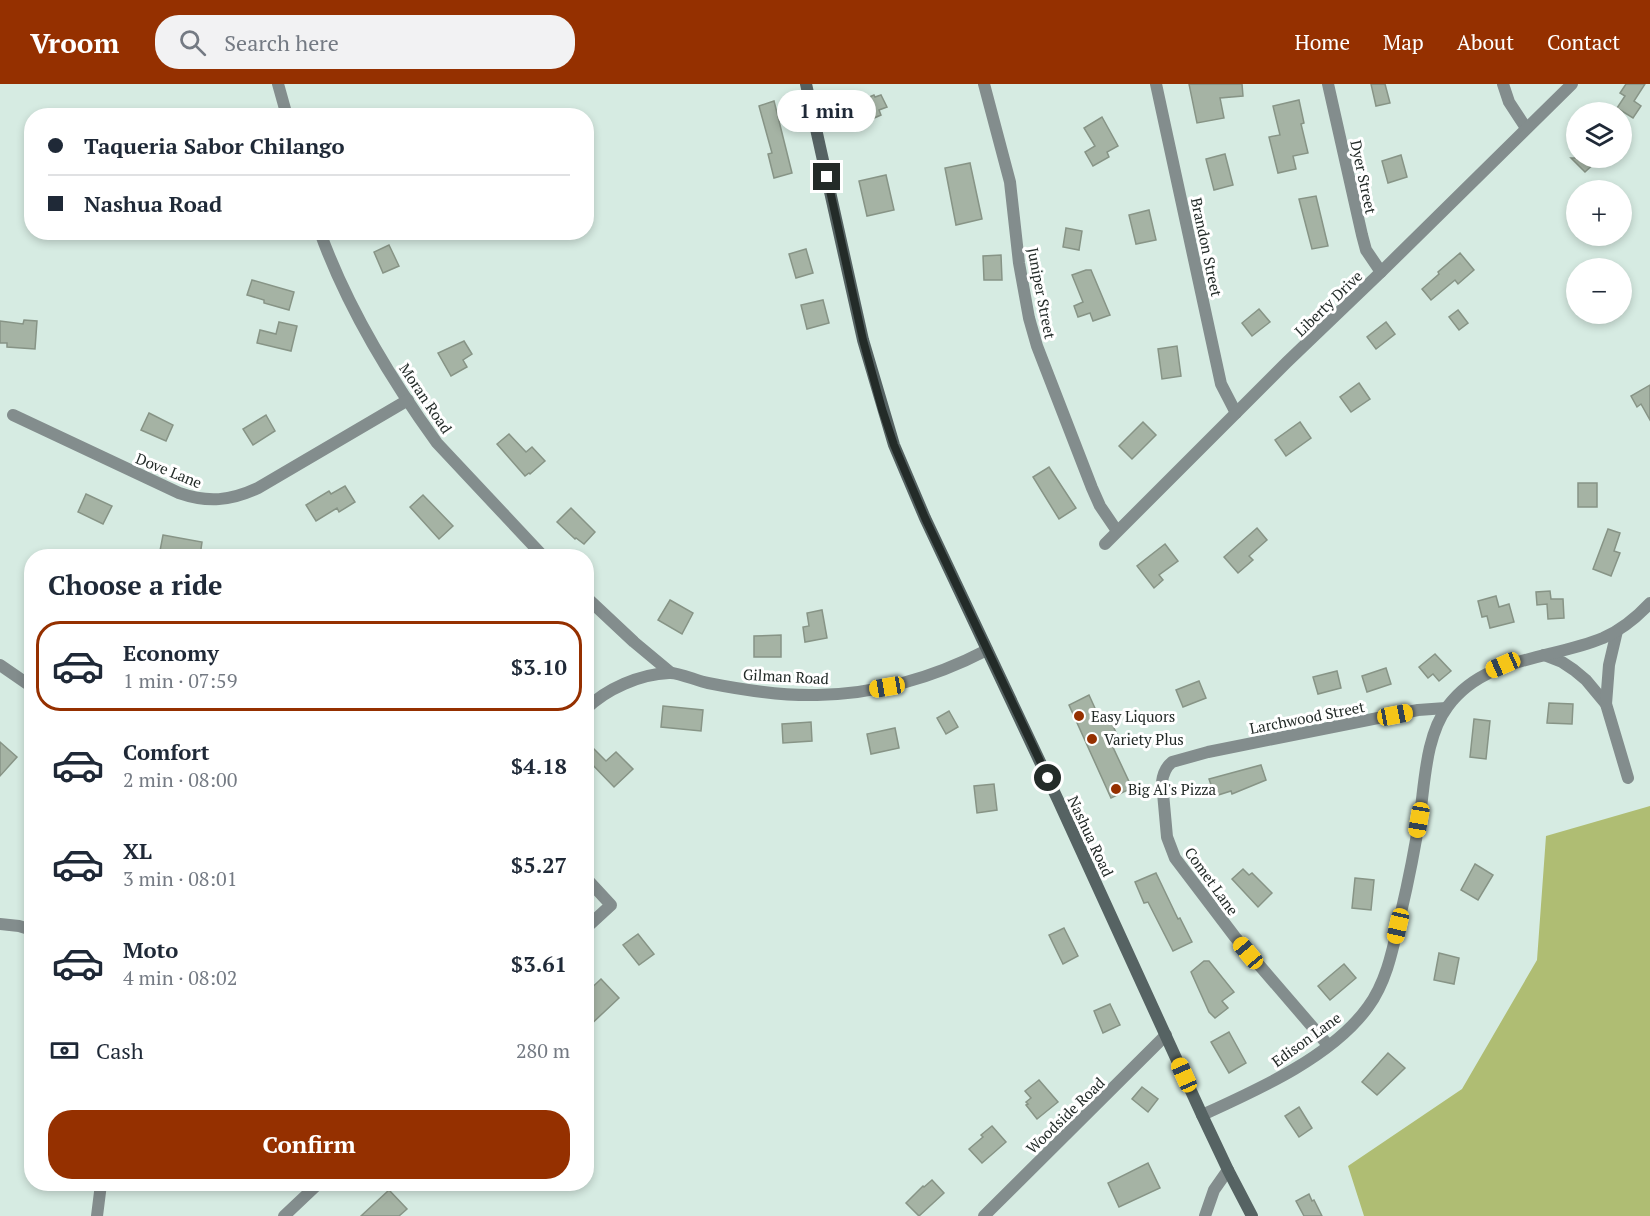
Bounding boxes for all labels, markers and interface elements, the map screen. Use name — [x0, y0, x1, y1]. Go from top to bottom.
search box — [155, 15, 575, 69]
text: Vroom — [30, 24, 119, 61]
icon: search — [176, 26, 209, 59]
text: Search here — [224, 28, 339, 57]
text: Home — [1294, 28, 1350, 56]
text: Map — [1383, 28, 1424, 56]
text: About — [1457, 28, 1514, 56]
text: Contact — [1547, 28, 1620, 56]
callout: 1 min — [778, 90, 876, 132]
text: 1 min — [799, 97, 854, 124]
map controls — [1566, 102, 1632, 324]
button: layers — [1566, 102, 1632, 168]
text: Taqueria Sabor Chilango — [84, 131, 345, 160]
street label: Dyer Street — [1346, 138, 1382, 216]
route end — [813, 163, 840, 190]
button: + — [1566, 180, 1632, 246]
text: Nashua Road — [84, 189, 222, 218]
street label: Brandon Street — [1187, 196, 1227, 299]
street label: Juniper Street — [1023, 246, 1061, 341]
button: − — [1566, 258, 1632, 324]
street label: Liberty Drive — [1290, 266, 1366, 340]
street label: Moran Road — [395, 359, 457, 437]
street label: Dove Lane — [133, 448, 205, 492]
text: Choose a ride — [48, 567, 223, 603]
text: Economy — [123, 638, 219, 667]
icon: car — [51, 639, 105, 693]
car — [1483, 649, 1523, 681]
text: $3.10 — [511, 652, 567, 681]
street label: Gilman Road — [743, 664, 829, 688]
text: 1 min · 07:59 — [123, 667, 237, 694]
car — [868, 675, 906, 699]
street label: Larchwood Street — [1248, 696, 1367, 738]
car — [1376, 703, 1414, 727]
place label: Easy Liquors — [1091, 706, 1175, 726]
marker: Easy Liquors — [1072, 709, 1086, 723]
place label: Variety Plus — [1104, 729, 1184, 749]
marker: Variety Plus — [1085, 732, 1099, 746]
text: Comfort — [123, 737, 209, 766]
icon: car — [51, 738, 105, 792]
text: $4.18 — [511, 751, 567, 780]
route start — [1034, 764, 1061, 791]
text: 2 min · 08:00 — [123, 766, 237, 793]
place label: Big Al's Pizza — [1128, 779, 1217, 799]
marker: Big Al's Pizza — [1109, 782, 1123, 796]
street label: Nashua Road — [1064, 792, 1118, 880]
car — [1407, 801, 1431, 839]
text: XL — [123, 836, 152, 865]
icon: car — [51, 837, 105, 891]
street label: Comet Lane — [1181, 843, 1243, 919]
text: $5.27 — [511, 850, 567, 879]
text: 3 min · 08:01 — [123, 865, 237, 892]
car — [1385, 906, 1411, 946]
car — [1230, 933, 1266, 973]
text: Moto — [123, 935, 178, 964]
icon: car — [51, 936, 105, 990]
text: $3.61 — [511, 949, 567, 978]
text: 4 min · 08:02 — [123, 964, 237, 991]
street label: Edison Lane — [1267, 1007, 1345, 1071]
icon: cash — [48, 1034, 81, 1067]
text: Cash — [96, 1036, 144, 1065]
text: 280 m — [516, 1037, 570, 1064]
car — [1168, 1055, 1200, 1095]
street label: Woodside Road — [1021, 1072, 1109, 1158]
button: Confirm — [48, 1110, 570, 1179]

